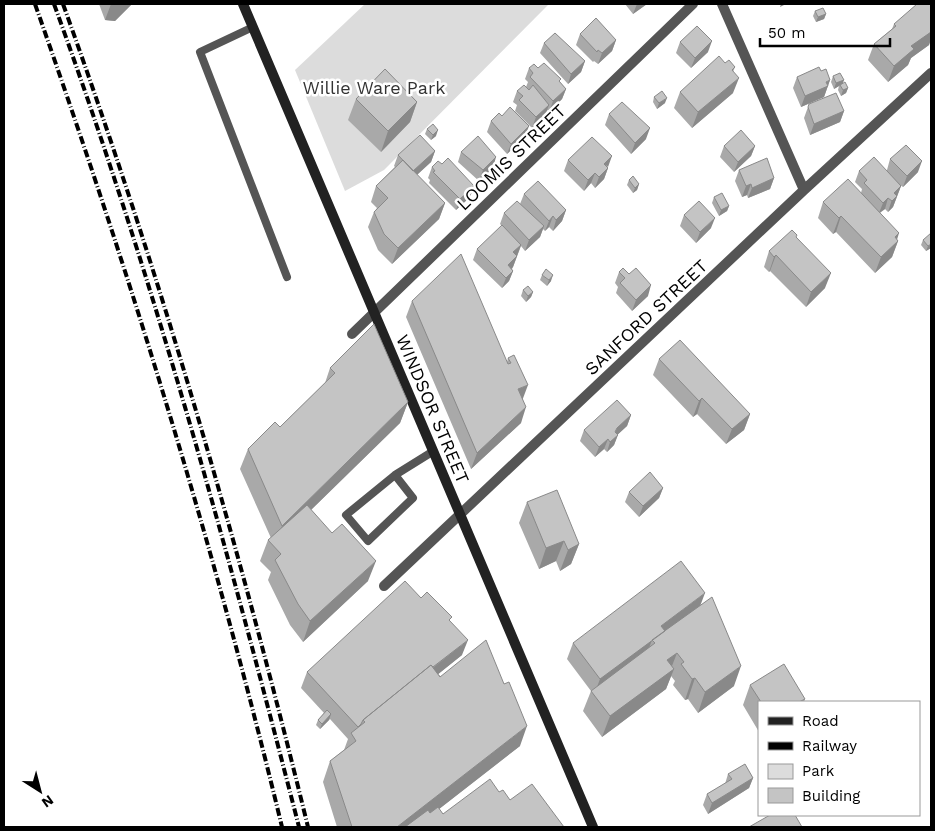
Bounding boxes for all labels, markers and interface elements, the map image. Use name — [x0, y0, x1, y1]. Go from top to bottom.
scale bar — [760, 15, 890, 47]
text: 50 m — [768, 24, 805, 42]
park label: Willie Ware Park — [302, 77, 446, 98]
street label: LOOMIS STREET — [452, 100, 570, 214]
street label: SANFORD STREET — [581, 255, 712, 379]
street label: WINDSOR STREET — [392, 331, 474, 487]
legend — [758, 701, 920, 816]
text: Road — [802, 712, 839, 730]
text: Railway — [802, 737, 857, 755]
text: Park — [802, 762, 835, 780]
north arrow — [15, 766, 65, 816]
text: Building — [802, 787, 860, 805]
text: N — [39, 792, 57, 811]

